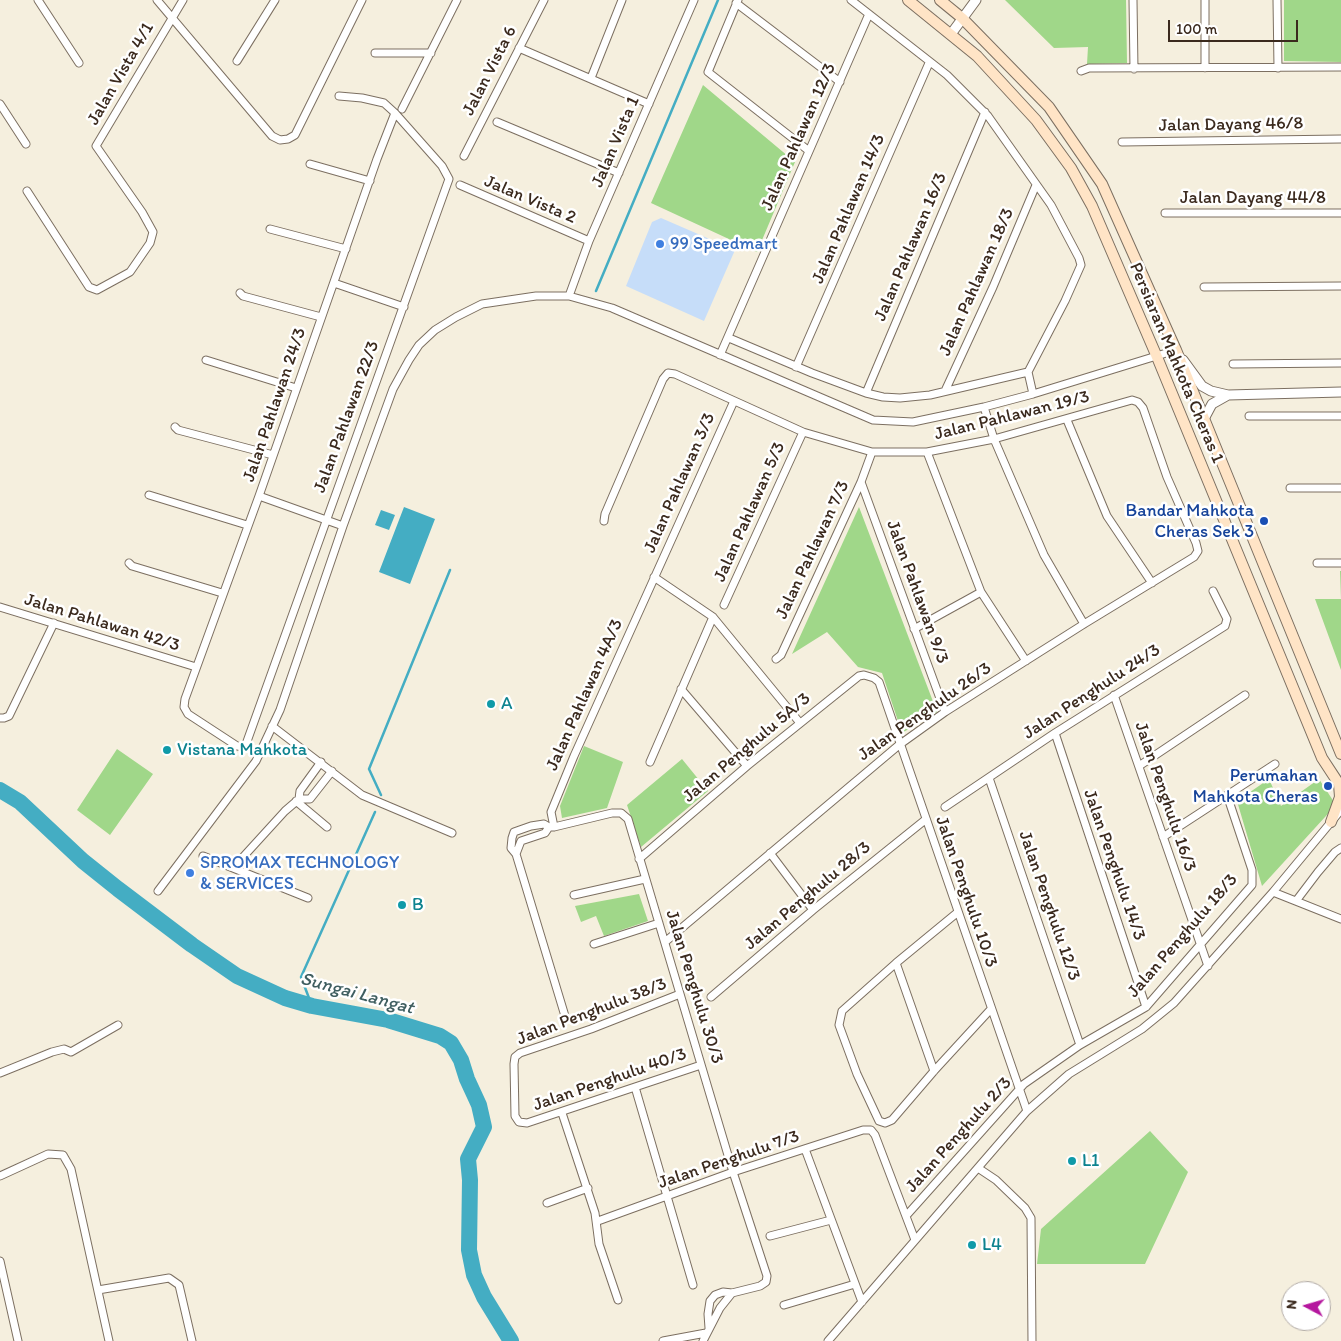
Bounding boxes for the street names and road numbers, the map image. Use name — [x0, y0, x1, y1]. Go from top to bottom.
street label: Jalan Vista 4/1 — [83, 19, 159, 129]
street label: Jalan Vista 6 — [458, 23, 522, 119]
street label: Jalan Pahlawan 12/3 — [757, 60, 841, 214]
street label: Jalan Vista 1 — [587, 93, 645, 191]
street label: Jalan Dayang 46/8 — [1159, 113, 1303, 137]
street label: Jalan Pahlawan 14/3 — [808, 131, 890, 287]
street label: Jalan Pahlawan 16/3 — [870, 170, 952, 324]
street label: Jalan Vista 2 — [481, 171, 579, 229]
street label: Jalan Dayang 44/8 — [1180, 187, 1326, 209]
street label: Jalan Pahlawan 18/3 — [935, 205, 1019, 359]
street label: Persiaran Mahkota Cheras 1 — [1124, 259, 1228, 467]
street label: Jalan Pahlawan 24/3 — [238, 325, 312, 485]
street label: Jalan Pahlawan 22/3 — [309, 338, 385, 496]
street label: Jalan Pahlawan 19/3 — [932, 386, 1092, 446]
street label: Jalan Pahlawan 3/3 — [639, 410, 721, 556]
street label: Jalan Pahlawan 5/3 — [709, 439, 791, 585]
street label: Jalan Pahlawan 7/3 — [771, 477, 855, 623]
street label: Jalan Pahlawan 9/3 — [881, 517, 953, 667]
street label: Jalan Pahlawan 42/3 — [22, 589, 182, 657]
street label: Jalan Pahlawan 4A/3 — [542, 616, 628, 774]
street label: Jalan Penghulu 24/3 — [1019, 640, 1165, 744]
street label: Jalan Penghulu 26/3 — [854, 658, 996, 766]
street label: Jalan Penghulu 5A/3 — [679, 688, 815, 808]
street label: Jalan Penghulu 16/3 — [1129, 719, 1201, 875]
street label: Jalan Penghulu 14/3 — [1078, 787, 1150, 943]
street label: Jalan Penghulu 10/3 — [930, 814, 1002, 970]
street label: Jalan Penghulu 12/3 — [1013, 828, 1085, 984]
street label: Jalan Penghulu 28/3 — [740, 837, 876, 955]
street label: Jalan Penghulu 18/3 — [1123, 870, 1243, 1002]
street label: Jalan Penghulu 30/3 — [660, 907, 728, 1067]
street label: Jalan Penghulu 38/3 — [514, 973, 670, 1051]
street label: Jalan Penghulu 40/3 — [530, 1044, 690, 1116]
street label: Jalan Penghulu 2/3 — [901, 1073, 1017, 1197]
street label: Jalan Penghulu 7/3 — [656, 1126, 802, 1194]

